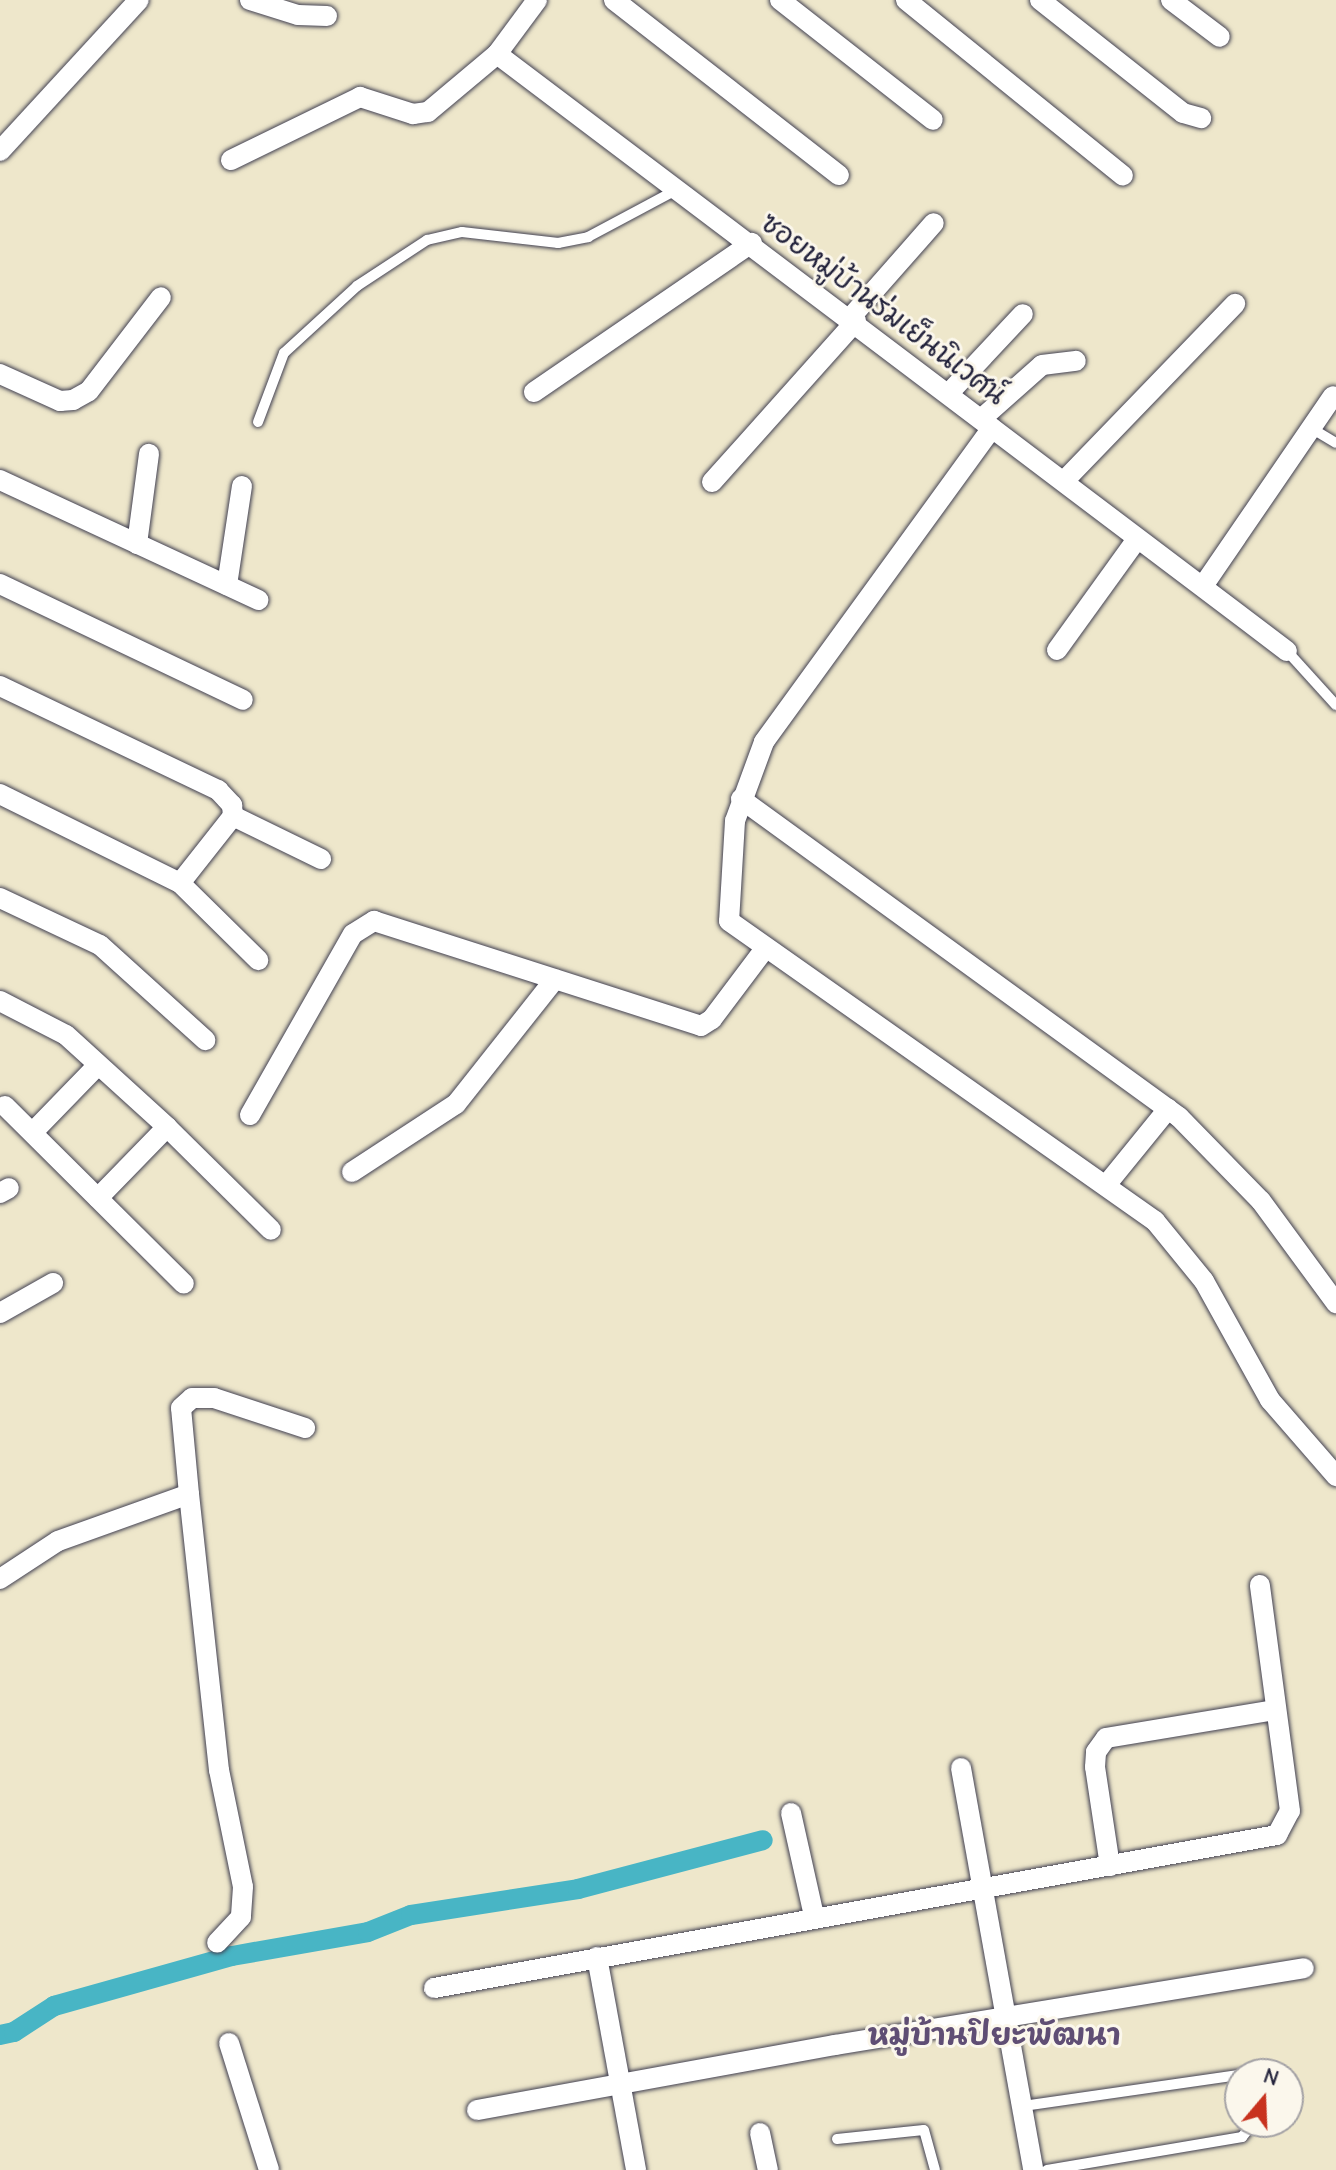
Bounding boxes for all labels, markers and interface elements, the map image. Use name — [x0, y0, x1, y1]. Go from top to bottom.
street label: ซอยหมู่บ้านร่มเย็นนิเวศน์ — [754, 206, 1012, 412]
district label: หมู่บ้านปิยะพัฒนา — [867, 2018, 1121, 2054]
north arrow — [1224, 2058, 1304, 2138]
text: N — [1260, 2063, 1282, 2092]

